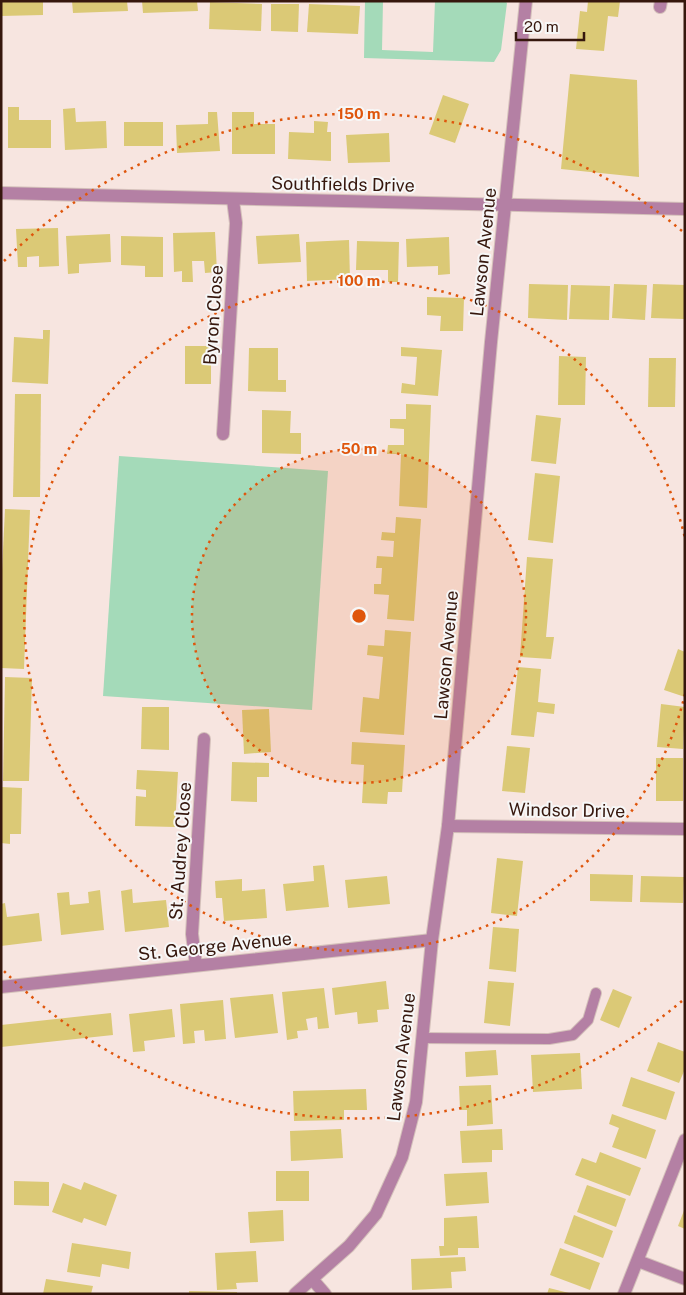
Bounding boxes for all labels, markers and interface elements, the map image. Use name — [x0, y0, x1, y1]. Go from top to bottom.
scale bar — [516, 10, 584, 42]
text: 20 m — [524, 18, 559, 35]
text: 150 m — [337, 105, 381, 122]
street label: Southfields Drive — [271, 172, 415, 196]
street label: Lawson Avenue — [466, 187, 500, 317]
street label: Byron Close — [199, 264, 227, 366]
text: 100 m — [338, 272, 380, 289]
text: 50 m — [341, 440, 377, 457]
street label: Lawson Avenue — [430, 590, 462, 720]
centre of rings — [350, 607, 368, 625]
street label: St. Audrey Close — [165, 781, 195, 921]
street label: Windsor Drive — [509, 798, 625, 822]
street label: St. George Avenue — [137, 927, 293, 965]
street label: Lawson Avenue — [383, 991, 419, 1123]

